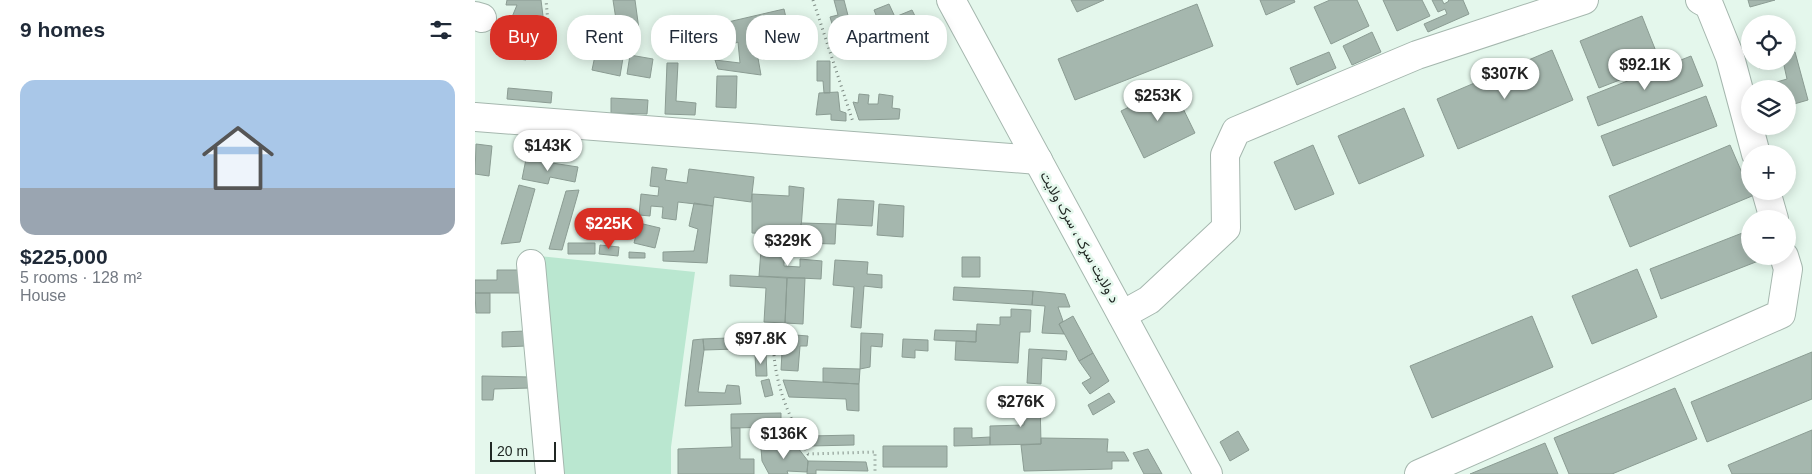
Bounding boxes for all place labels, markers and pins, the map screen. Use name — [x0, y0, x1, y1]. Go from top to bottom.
pin: $92.1K — [1604, 48, 1686, 91]
pin: $307K — [1470, 58, 1540, 100]
pin: $253K — [1123, 80, 1193, 122]
pin: $143K — [513, 130, 583, 172]
pin: $225K — [574, 208, 644, 250]
pin: $329K — [753, 224, 823, 267]
pin: $97.8K — [720, 322, 802, 365]
pin: $276K — [986, 386, 1056, 428]
pin: $136K — [749, 418, 819, 460]

